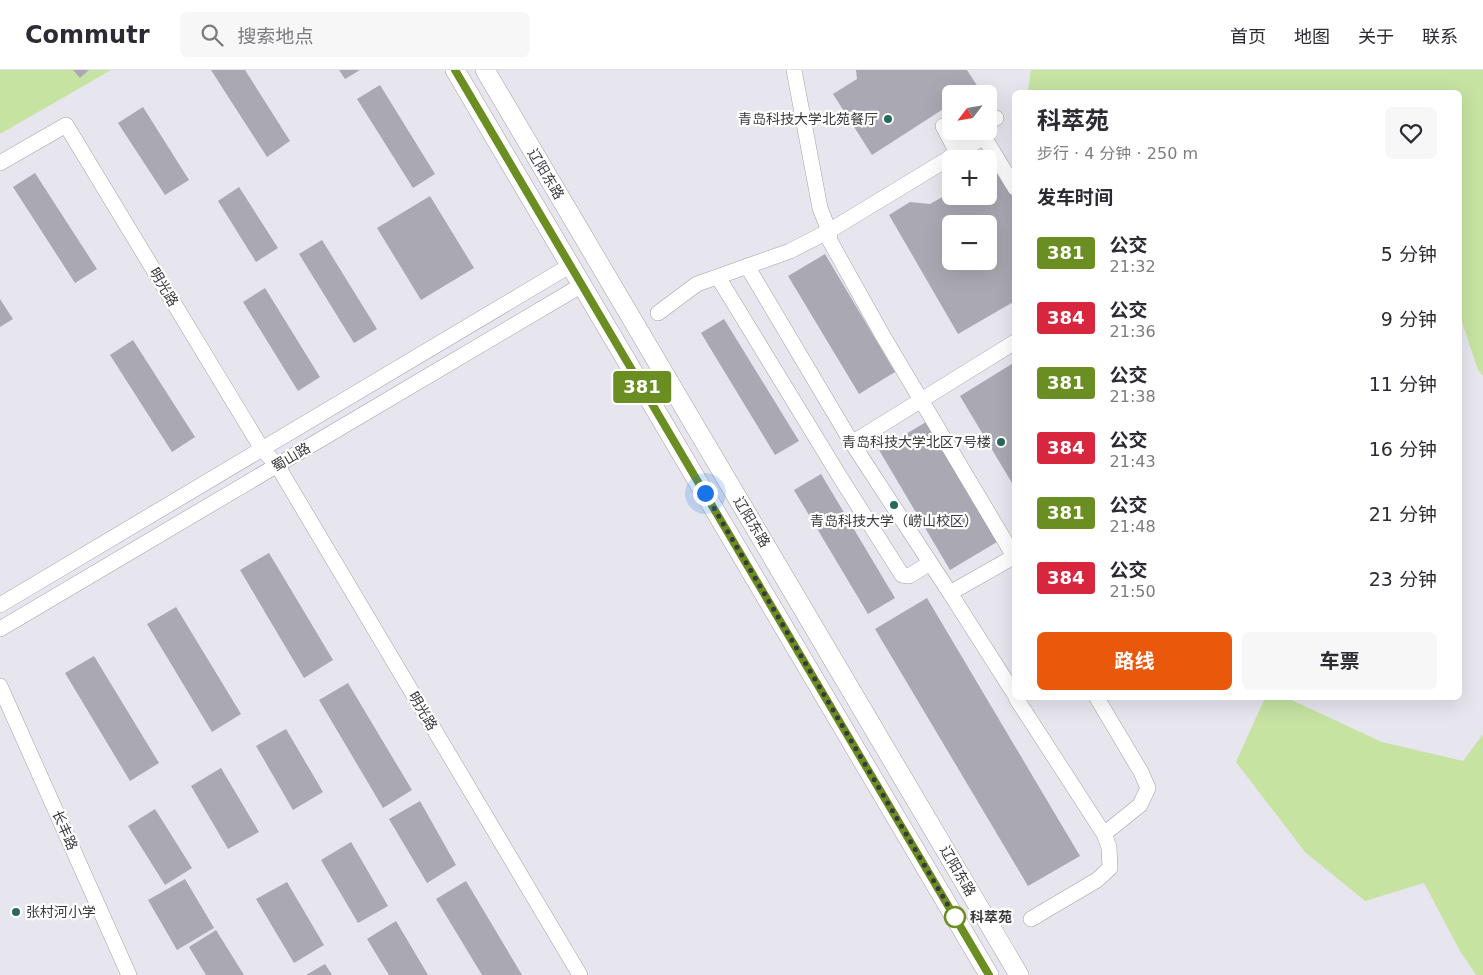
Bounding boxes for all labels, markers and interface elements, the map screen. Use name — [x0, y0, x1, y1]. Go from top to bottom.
search box — [180, 12, 530, 57]
text: Commutr — [25, 21, 150, 49]
icon: search — [198, 21, 226, 49]
text: 搜索地点 — [238, 25, 314, 47]
text: 首页 — [1230, 26, 1266, 47]
text: 地图 — [1294, 26, 1330, 47]
text: 关于 — [1358, 26, 1394, 47]
text: 联系 — [1422, 26, 1458, 47]
north arrow — [942, 85, 998, 140]
map controls — [942, 85, 997, 270]
text: 科萃苑 — [1037, 107, 1109, 135]
button: heart — [1385, 107, 1437, 159]
place label: 青岛科技大学北苑餐厅 — [738, 111, 878, 127]
marker: 青岛科技大学北苑餐厅 — [882, 113, 894, 125]
text: 步行 · 4 分钟 · 250 m — [1037, 144, 1198, 163]
street label: 辽阳东路 — [525, 146, 567, 202]
button: + — [942, 150, 997, 205]
text: 发车时间 — [1037, 186, 1113, 208]
button: − — [942, 215, 997, 270]
text: 公交 — [1110, 234, 1148, 256]
text: 381 — [1047, 242, 1085, 263]
text: 5 分钟 — [1381, 243, 1437, 265]
text: 21:32 — [1110, 257, 1156, 276]
street label: 明光路 — [146, 265, 182, 309]
text: 公交 — [1110, 299, 1148, 321]
text: 384 — [1047, 307, 1085, 328]
text: 9 分钟 — [1381, 308, 1437, 330]
text: 21:36 — [1110, 322, 1156, 341]
text: 公交 — [1110, 364, 1148, 386]
line badge: 381 — [613, 371, 671, 403]
text: 381 — [1047, 372, 1085, 393]
text: 11 分钟 — [1369, 373, 1437, 395]
text: 381 — [623, 376, 661, 397]
text: 21:38 — [1110, 387, 1156, 406]
text: 公交 — [1110, 429, 1148, 451]
place label: 青岛科技大学北区7号楼 — [842, 434, 991, 450]
marker: 青岛科技大学北区7号楼 — [995, 436, 1007, 448]
text: 384 — [1047, 437, 1085, 458]
text: 16 分钟 — [1369, 438, 1437, 460]
street label: 蜀山路 — [269, 439, 313, 475]
text: 21:43 — [1110, 452, 1156, 471]
your location — [693, 481, 718, 506]
street label: 辽阳东路 — [731, 494, 773, 550]
text: 公交 — [1110, 494, 1148, 516]
marker: 青岛科技大学（崂山校区） — [888, 499, 900, 511]
text: 381 — [1047, 502, 1085, 523]
text: 21 分钟 — [1369, 503, 1437, 525]
place label: 青岛科技大学（崂山校区） — [810, 513, 978, 529]
text: 21:48 — [1110, 517, 1156, 536]
text: 公交 — [1110, 559, 1148, 581]
text: 384 — [1047, 567, 1085, 588]
text: 23 分钟 — [1369, 568, 1437, 590]
text: 21:50 — [1110, 582, 1156, 601]
button: 路线 — [1037, 632, 1232, 690]
button: 车票 — [1242, 632, 1437, 690]
street label: 明光路 — [405, 689, 441, 733]
street label: 长丰路 — [49, 808, 81, 852]
street label: 辽阳东路 — [937, 843, 979, 899]
place label: 张村河小学 — [26, 904, 96, 920]
marker: 张村河小学 — [10, 906, 22, 918]
marker: 科萃苑 — [944, 906, 966, 928]
place label: 科萃苑 — [970, 909, 1012, 925]

